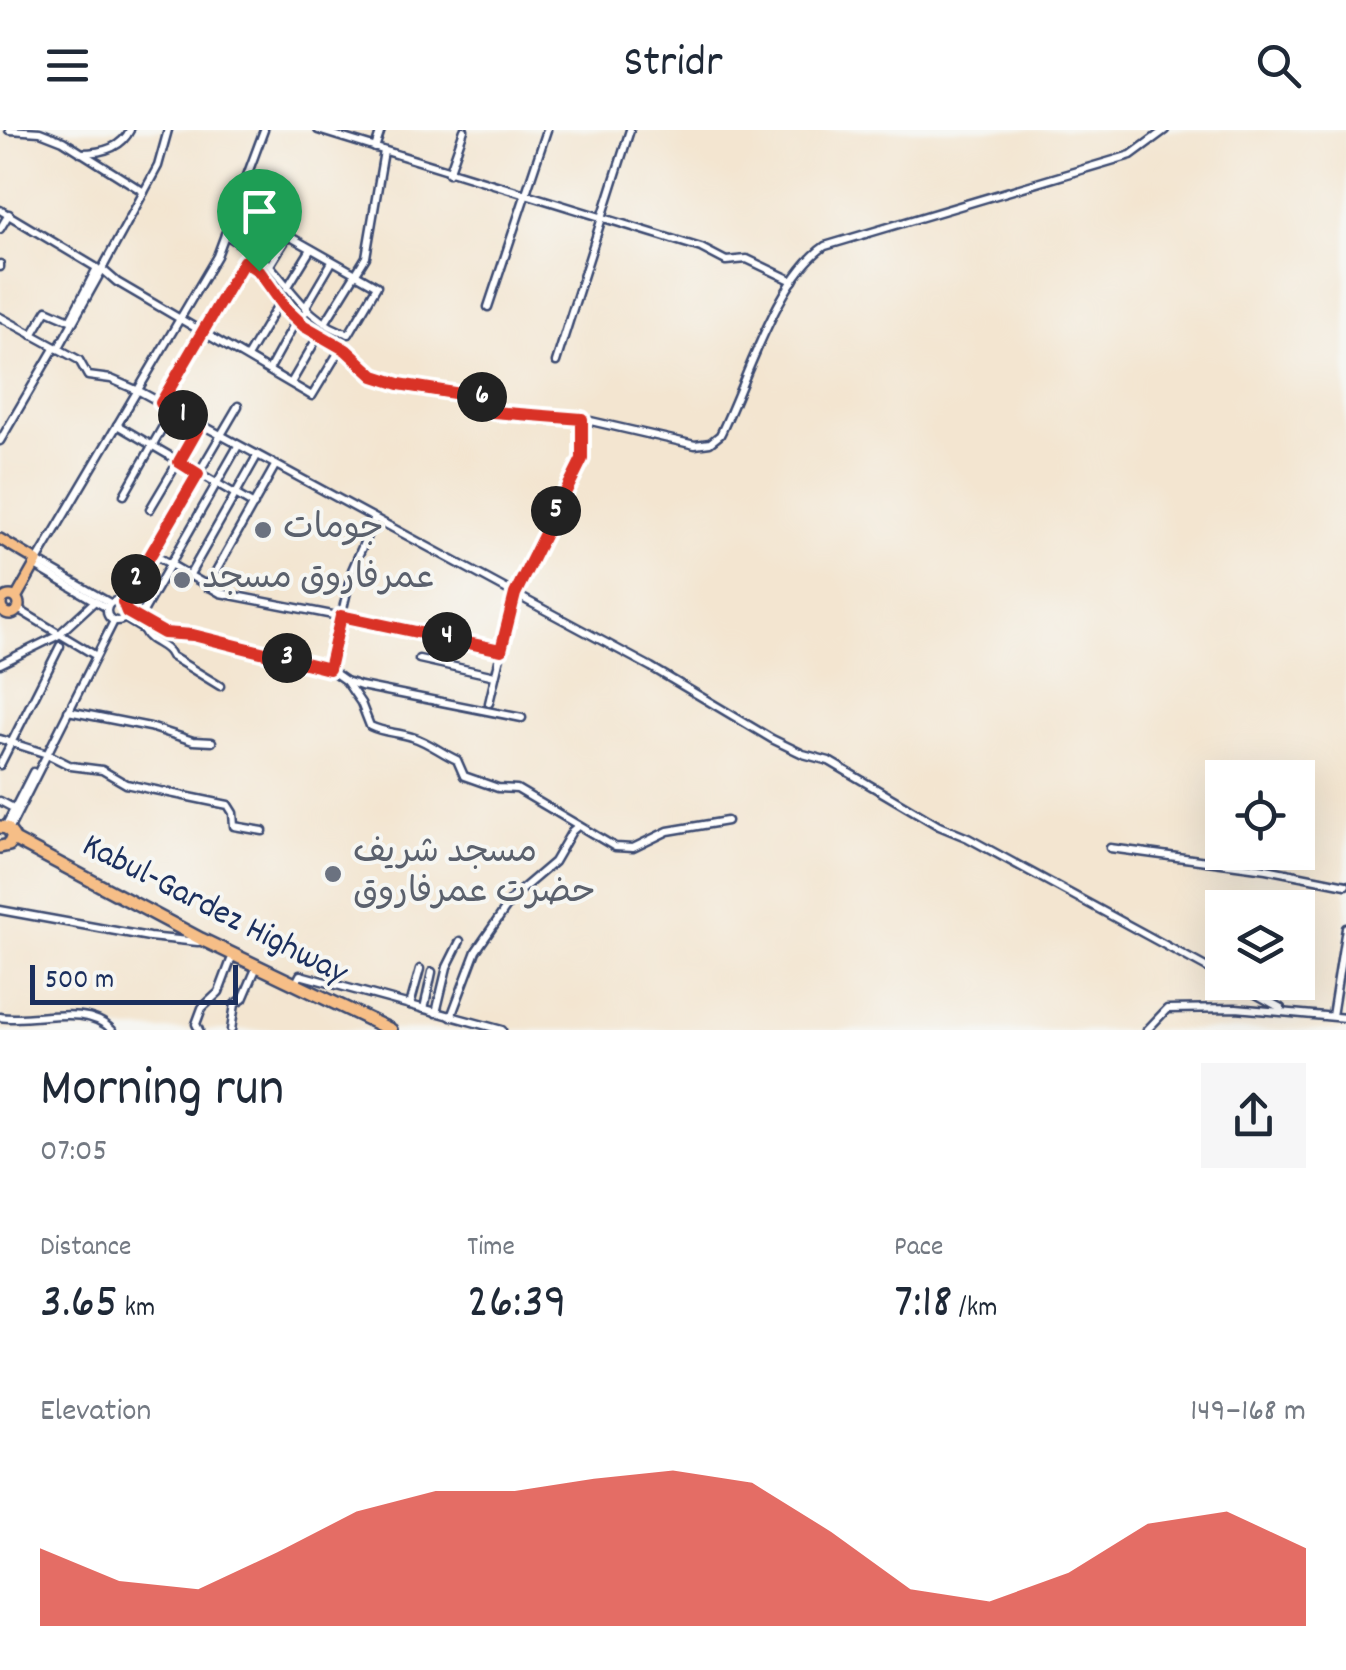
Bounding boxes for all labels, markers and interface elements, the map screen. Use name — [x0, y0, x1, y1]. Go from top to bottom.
text: Stridr — [623, 33, 723, 97]
icon: menu — [40, 38, 95, 93]
icon: search — [1251, 38, 1306, 93]
pin — [217, 169, 302, 272]
icon: arrive — [232, 184, 287, 239]
pin: 6 — [457, 372, 507, 422]
text: 6 — [475, 377, 489, 417]
pin: 1 — [158, 390, 208, 440]
text: 1 — [180, 395, 186, 435]
pin: 5 — [531, 486, 581, 536]
text: 5 — [550, 491, 562, 531]
place label: جومات — [283, 505, 384, 555]
marker: جومات — [252, 519, 274, 541]
pin: 2 — [111, 554, 161, 604]
place label: عمرفاروق مسجد — [202, 555, 434, 605]
text: 2 — [130, 559, 142, 599]
marker: عمرفاروق مسجد — [171, 569, 193, 591]
pin: 4 — [422, 612, 472, 662]
text: 4 — [441, 617, 453, 657]
pin: 3 — [262, 633, 312, 683]
text: 3 — [281, 638, 293, 678]
map controls — [1205, 760, 1315, 1000]
button: locate — [1205, 760, 1315, 870]
street label: Kabul-Gardez Highway — [72, 822, 356, 1000]
place label: مسجد شریف حضرت عمرفاروق — [353, 829, 596, 919]
marker: مسجد شریف حضرت عمرفاروق — [322, 863, 344, 885]
button: layers — [1205, 890, 1315, 1000]
scale bar — [30, 960, 238, 1004]
text: 500 m — [45, 962, 114, 1002]
text: Morning run — [40, 1053, 284, 1132]
button: share — [1201, 1063, 1306, 1168]
text: 07:05 — [40, 1130, 107, 1176]
text: Distance — [40, 1229, 131, 1269]
text: Time — [467, 1229, 515, 1269]
text: Pace — [894, 1229, 943, 1269]
text: 3.65 — [40, 1269, 118, 1341]
text: 26:39 — [467, 1269, 567, 1341]
text: 7:18 — [894, 1269, 952, 1341]
text: km — [118, 1290, 155, 1330]
text: /km — [952, 1290, 998, 1330]
text: Elevation — [40, 1390, 151, 1436]
text: 149–168 m — [1190, 1390, 1306, 1436]

